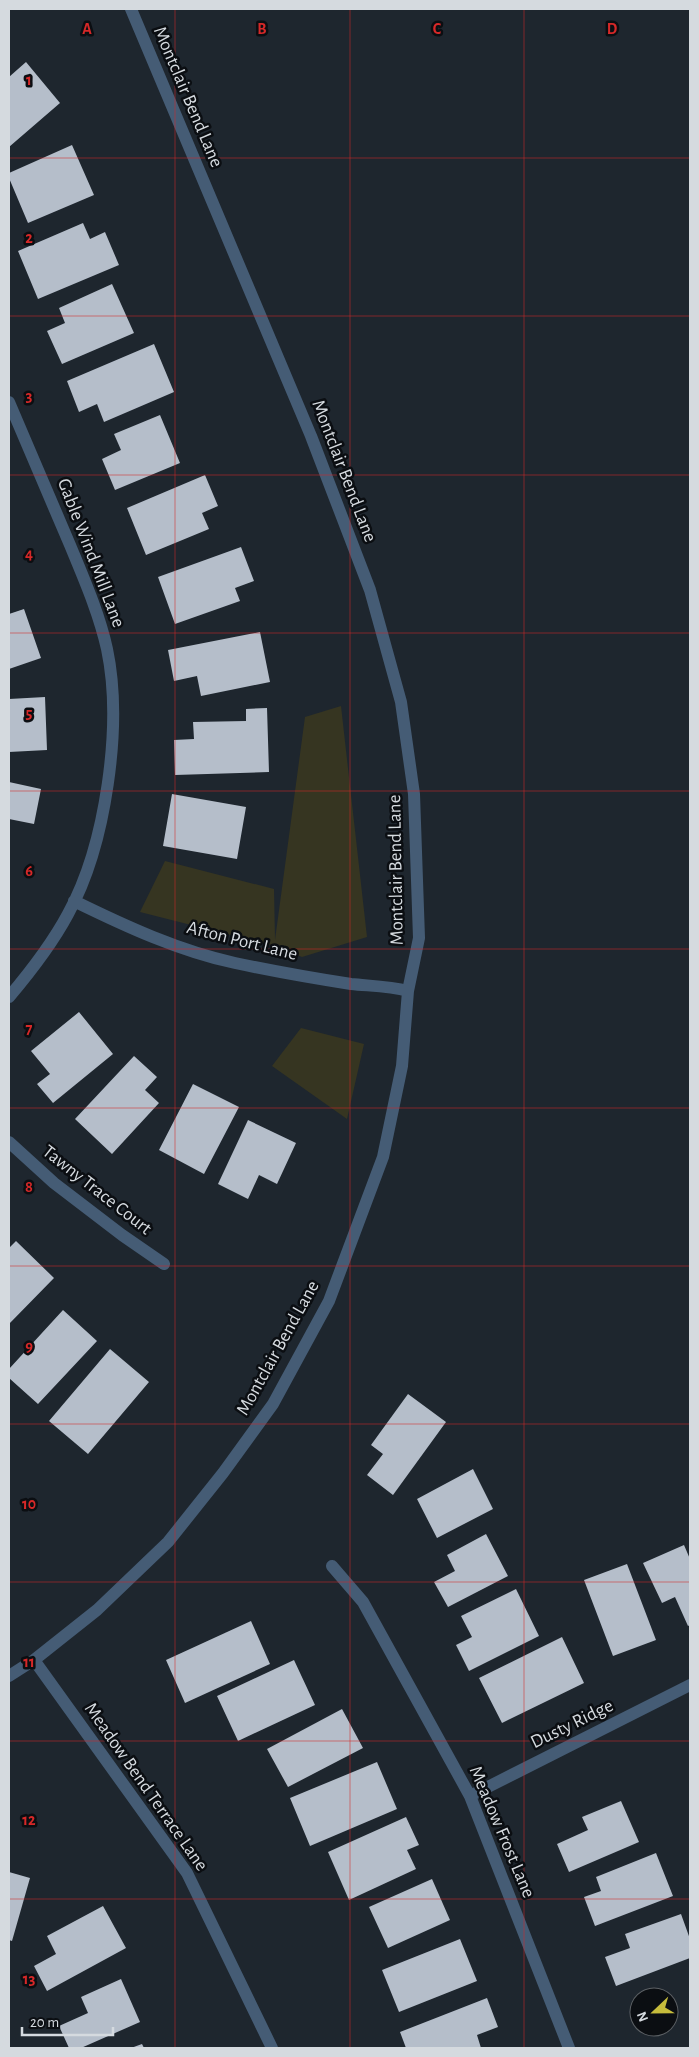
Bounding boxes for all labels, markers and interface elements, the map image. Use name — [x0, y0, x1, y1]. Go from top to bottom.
text: A — [82, 21, 92, 37]
text: B — [257, 21, 267, 37]
text: C — [433, 21, 442, 37]
text: D — [607, 21, 618, 37]
street label: Montclair Bend Lane — [150, 24, 226, 170]
text: 1 — [26, 72, 32, 88]
text: 2 — [25, 230, 33, 246]
text: 3 — [26, 388, 33, 404]
street label: Montclair Bend Lane — [308, 397, 380, 545]
street label: Gable Wind Mill Lane — [54, 476, 128, 630]
text: 4 — [25, 546, 33, 562]
text: 5 — [26, 705, 33, 721]
street label: Montclair Bend Lane — [385, 795, 407, 945]
text: 6 — [25, 863, 33, 879]
street label: Afton Port Lane — [185, 918, 299, 964]
text: 7 — [26, 1021, 33, 1037]
street label: Tawny Trace Court — [39, 1142, 155, 1238]
text: 8 — [25, 1179, 33, 1195]
street label: Montclair Bend Lane — [233, 1278, 323, 1418]
text: 9 — [25, 1338, 33, 1354]
text: 10 — [22, 1496, 36, 1512]
text: 11 — [23, 1654, 35, 1670]
street label: Dusty Ridge — [528, 1696, 616, 1752]
street label: Meadow Bend Terrace Lane — [81, 1699, 211, 1875]
street label: Meadow Frost Lane — [466, 1763, 538, 1901]
text: 12 — [22, 1812, 36, 1828]
text: 13 — [23, 1971, 35, 1987]
north arrow — [629, 1987, 679, 2037]
scale bar — [22, 2004, 114, 2036]
text: N — [635, 2009, 651, 2024]
text: 20 m — [30, 2015, 59, 2030]

